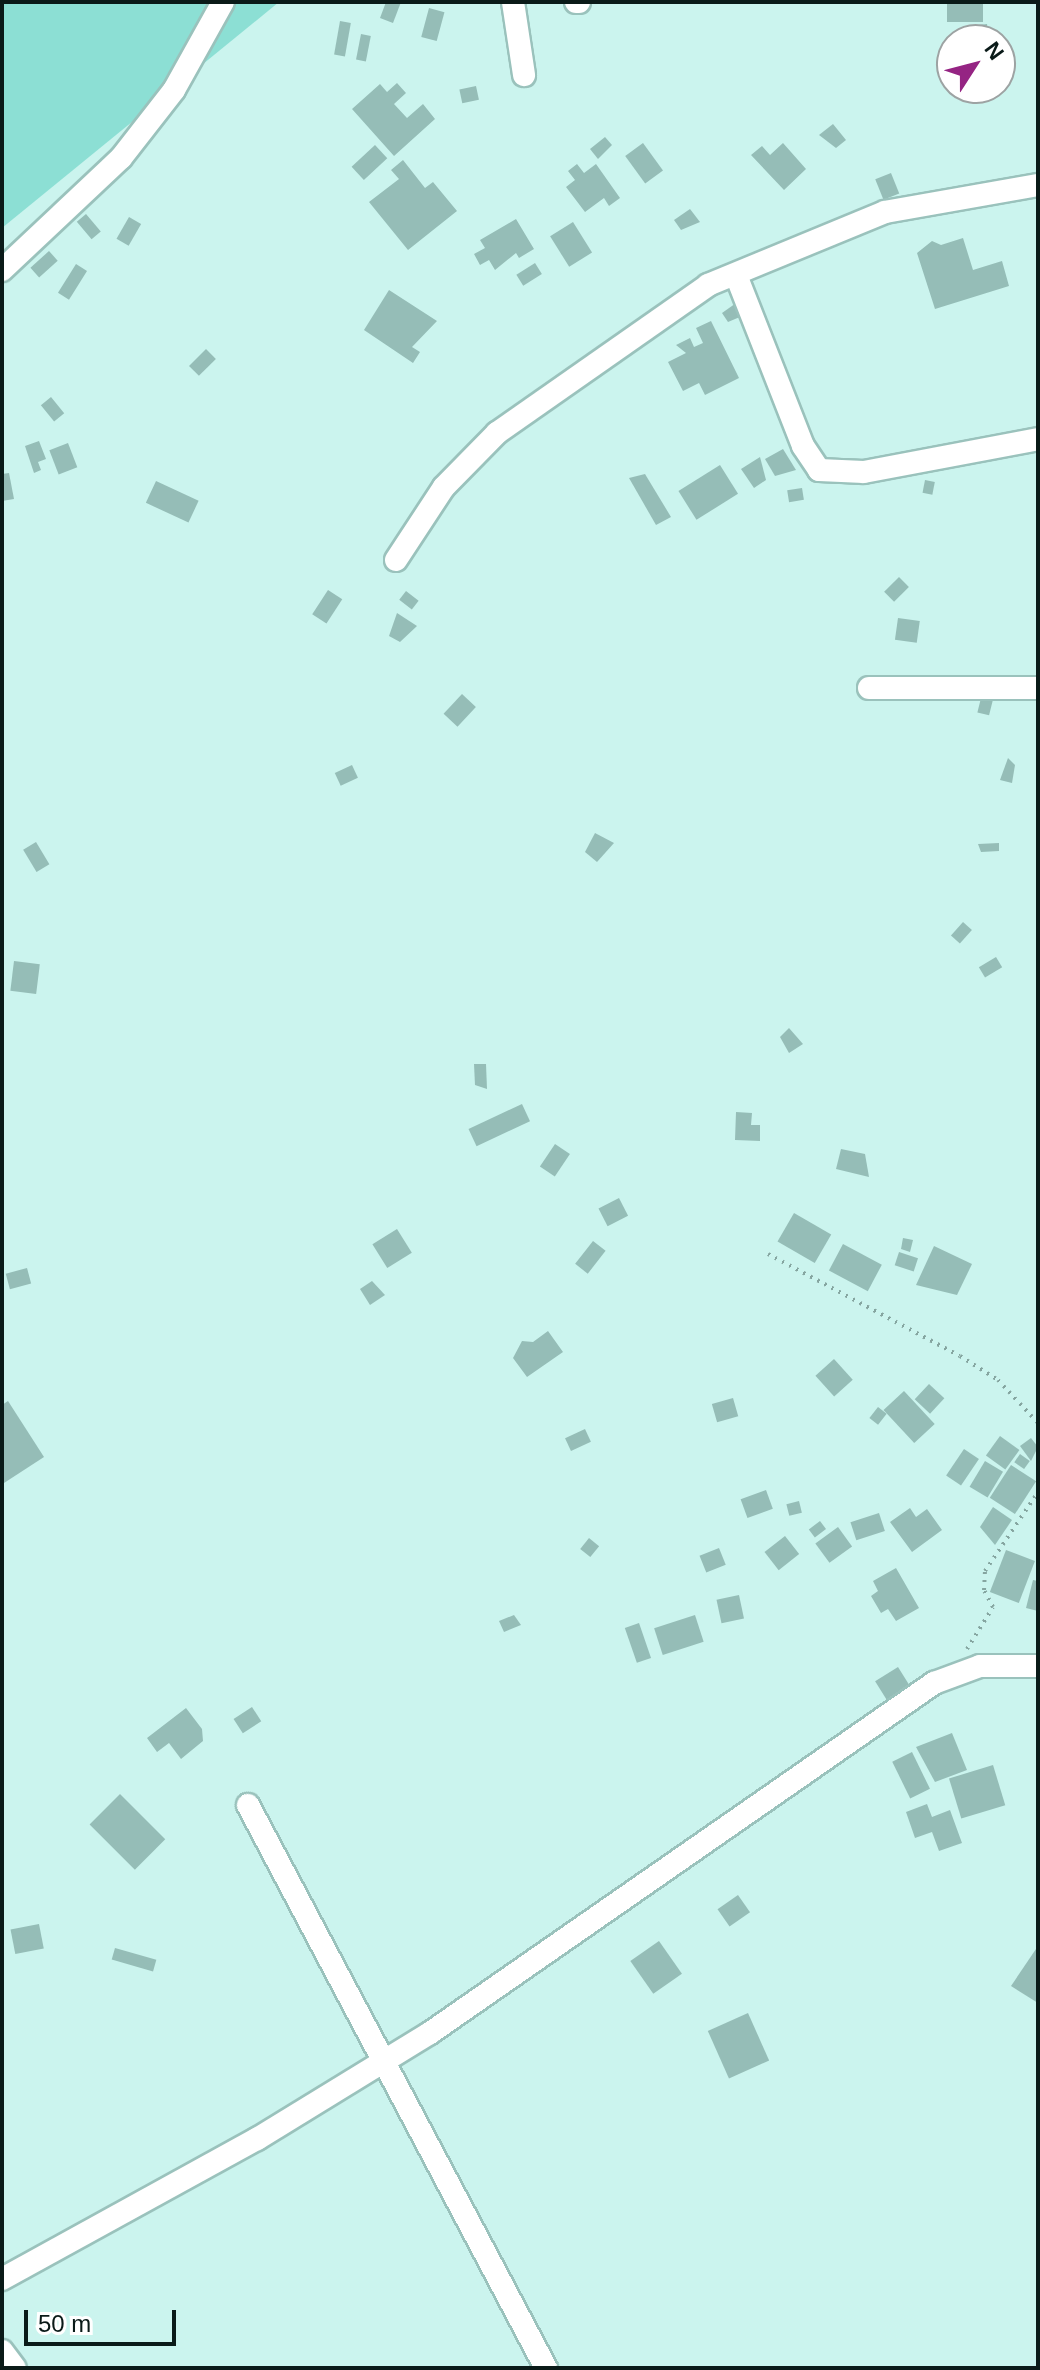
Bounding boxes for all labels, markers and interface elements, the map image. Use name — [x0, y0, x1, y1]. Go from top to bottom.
north arrow — [936, 24, 1016, 104]
text: N — [979, 37, 1009, 65]
scale bar — [28, 2294, 180, 2344]
text: 50 m — [38, 2310, 91, 2337]

